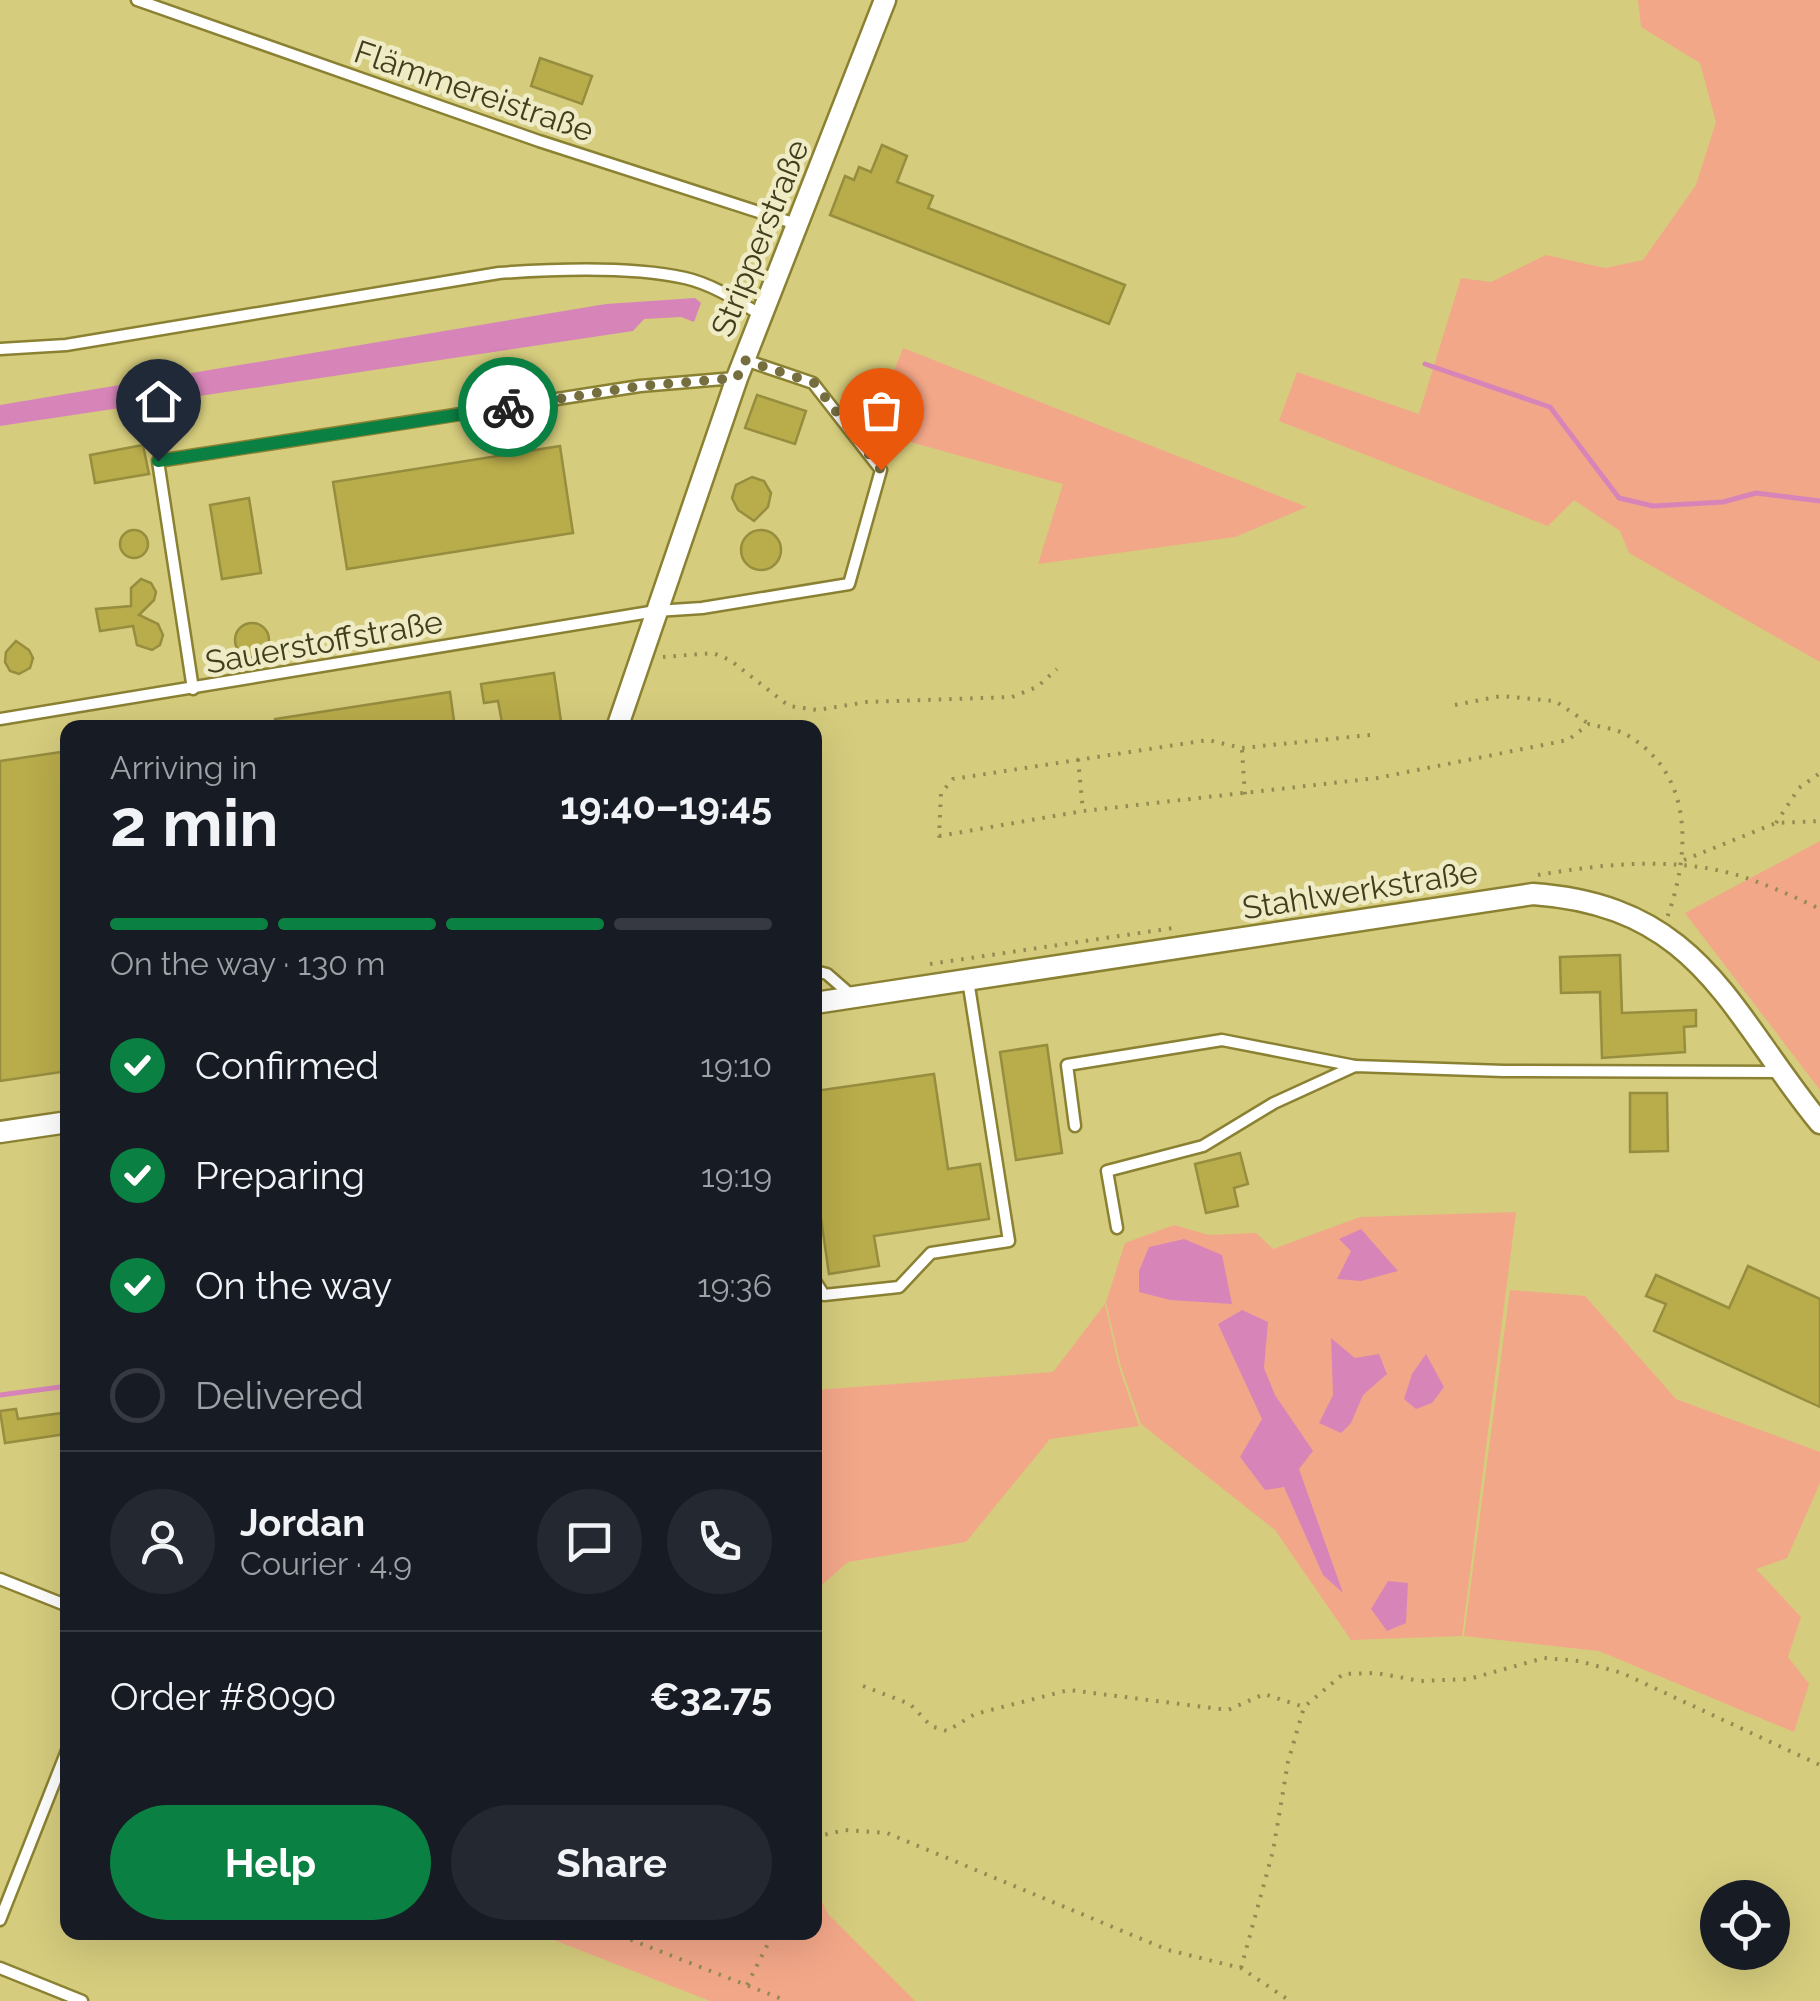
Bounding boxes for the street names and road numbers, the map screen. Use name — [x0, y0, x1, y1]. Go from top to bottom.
street label: Flämmereistraße — [350, 32, 599, 149]
street label: Stripperstraße — [703, 134, 816, 342]
street label: Sauerstoffstraße — [202, 602, 445, 681]
street label: Stahlwerkstraße — [1240, 853, 1480, 926]

